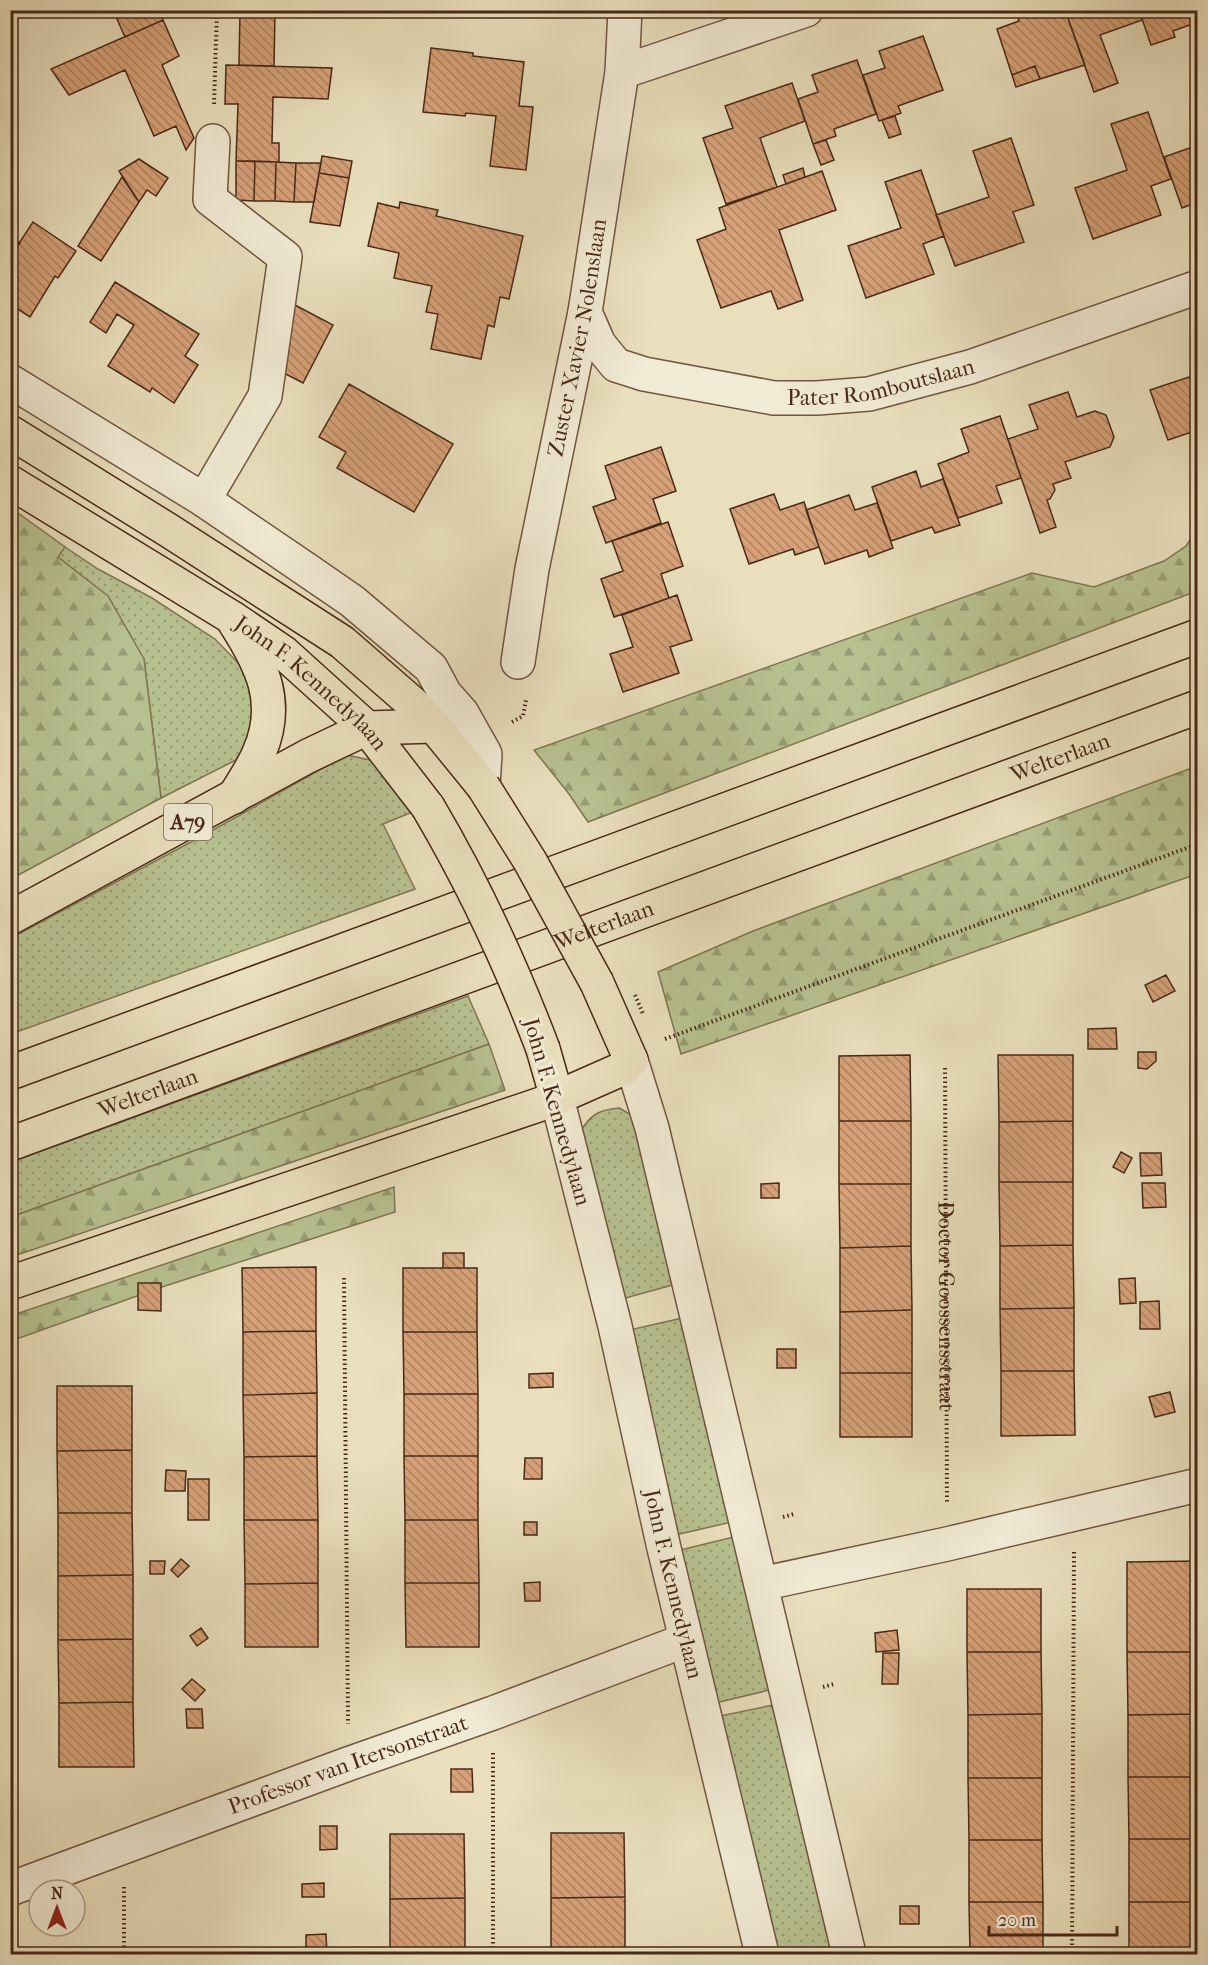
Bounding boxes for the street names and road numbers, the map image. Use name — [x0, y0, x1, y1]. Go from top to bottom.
street label: Zuster Xavier Nolenslaan — [543, 217, 612, 459]
street label: Pater Romboutslaan — [787, 353, 978, 411]
street label: John F. Kennedylaan — [228, 609, 393, 756]
street label: Welterlaan — [1006, 727, 1114, 788]
road number: A79 — [164, 804, 212, 840]
street label: Welterlaan — [550, 895, 658, 956]
street label: John F. Kennedylaan — [517, 1013, 596, 1209]
street label: Welterlaan — [94, 1063, 202, 1124]
street label: Doctor Goossensstraat — [933, 1201, 960, 1411]
street label: John F. Kennedylaan — [638, 1485, 708, 1682]
street label: Professor van Itersonstraat — [224, 1710, 471, 1820]

